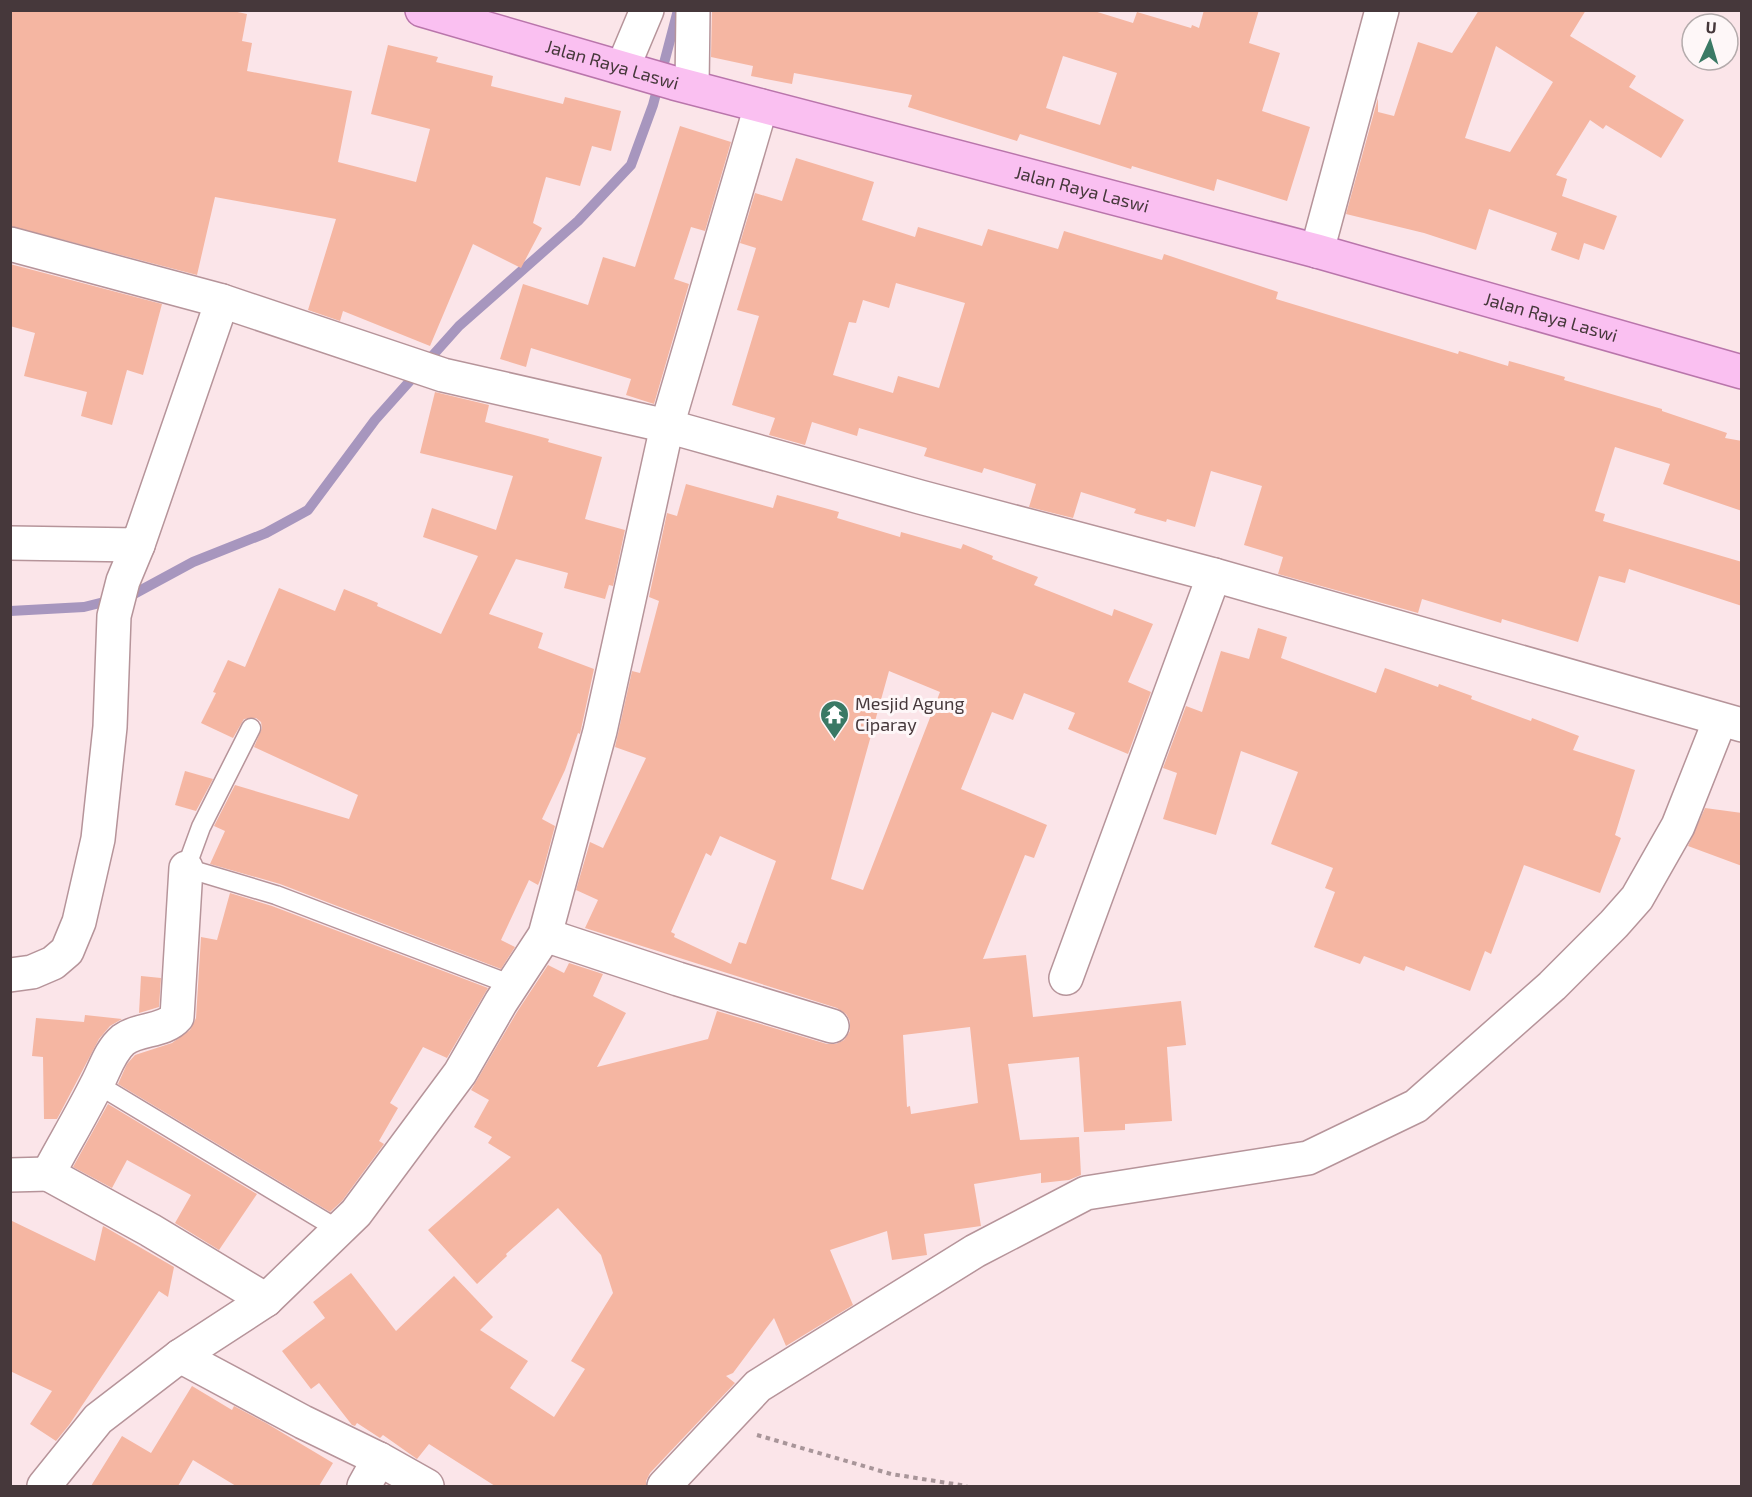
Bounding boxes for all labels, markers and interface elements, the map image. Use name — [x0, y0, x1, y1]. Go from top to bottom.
north arrow — [1680, 12, 1740, 72]
text: U — [1705, 17, 1717, 36]
street label: Jalan Raya Laswi — [543, 34, 681, 94]
street label: Jalan Raya Laswi — [1013, 161, 1152, 217]
street label: Jalan Raya Laswi — [1482, 287, 1620, 346]
place label: Mesjid Agung Ciparay — [855, 692, 964, 735]
temple icon: Mesjid Agung Ciparay — [818, 698, 850, 740]

